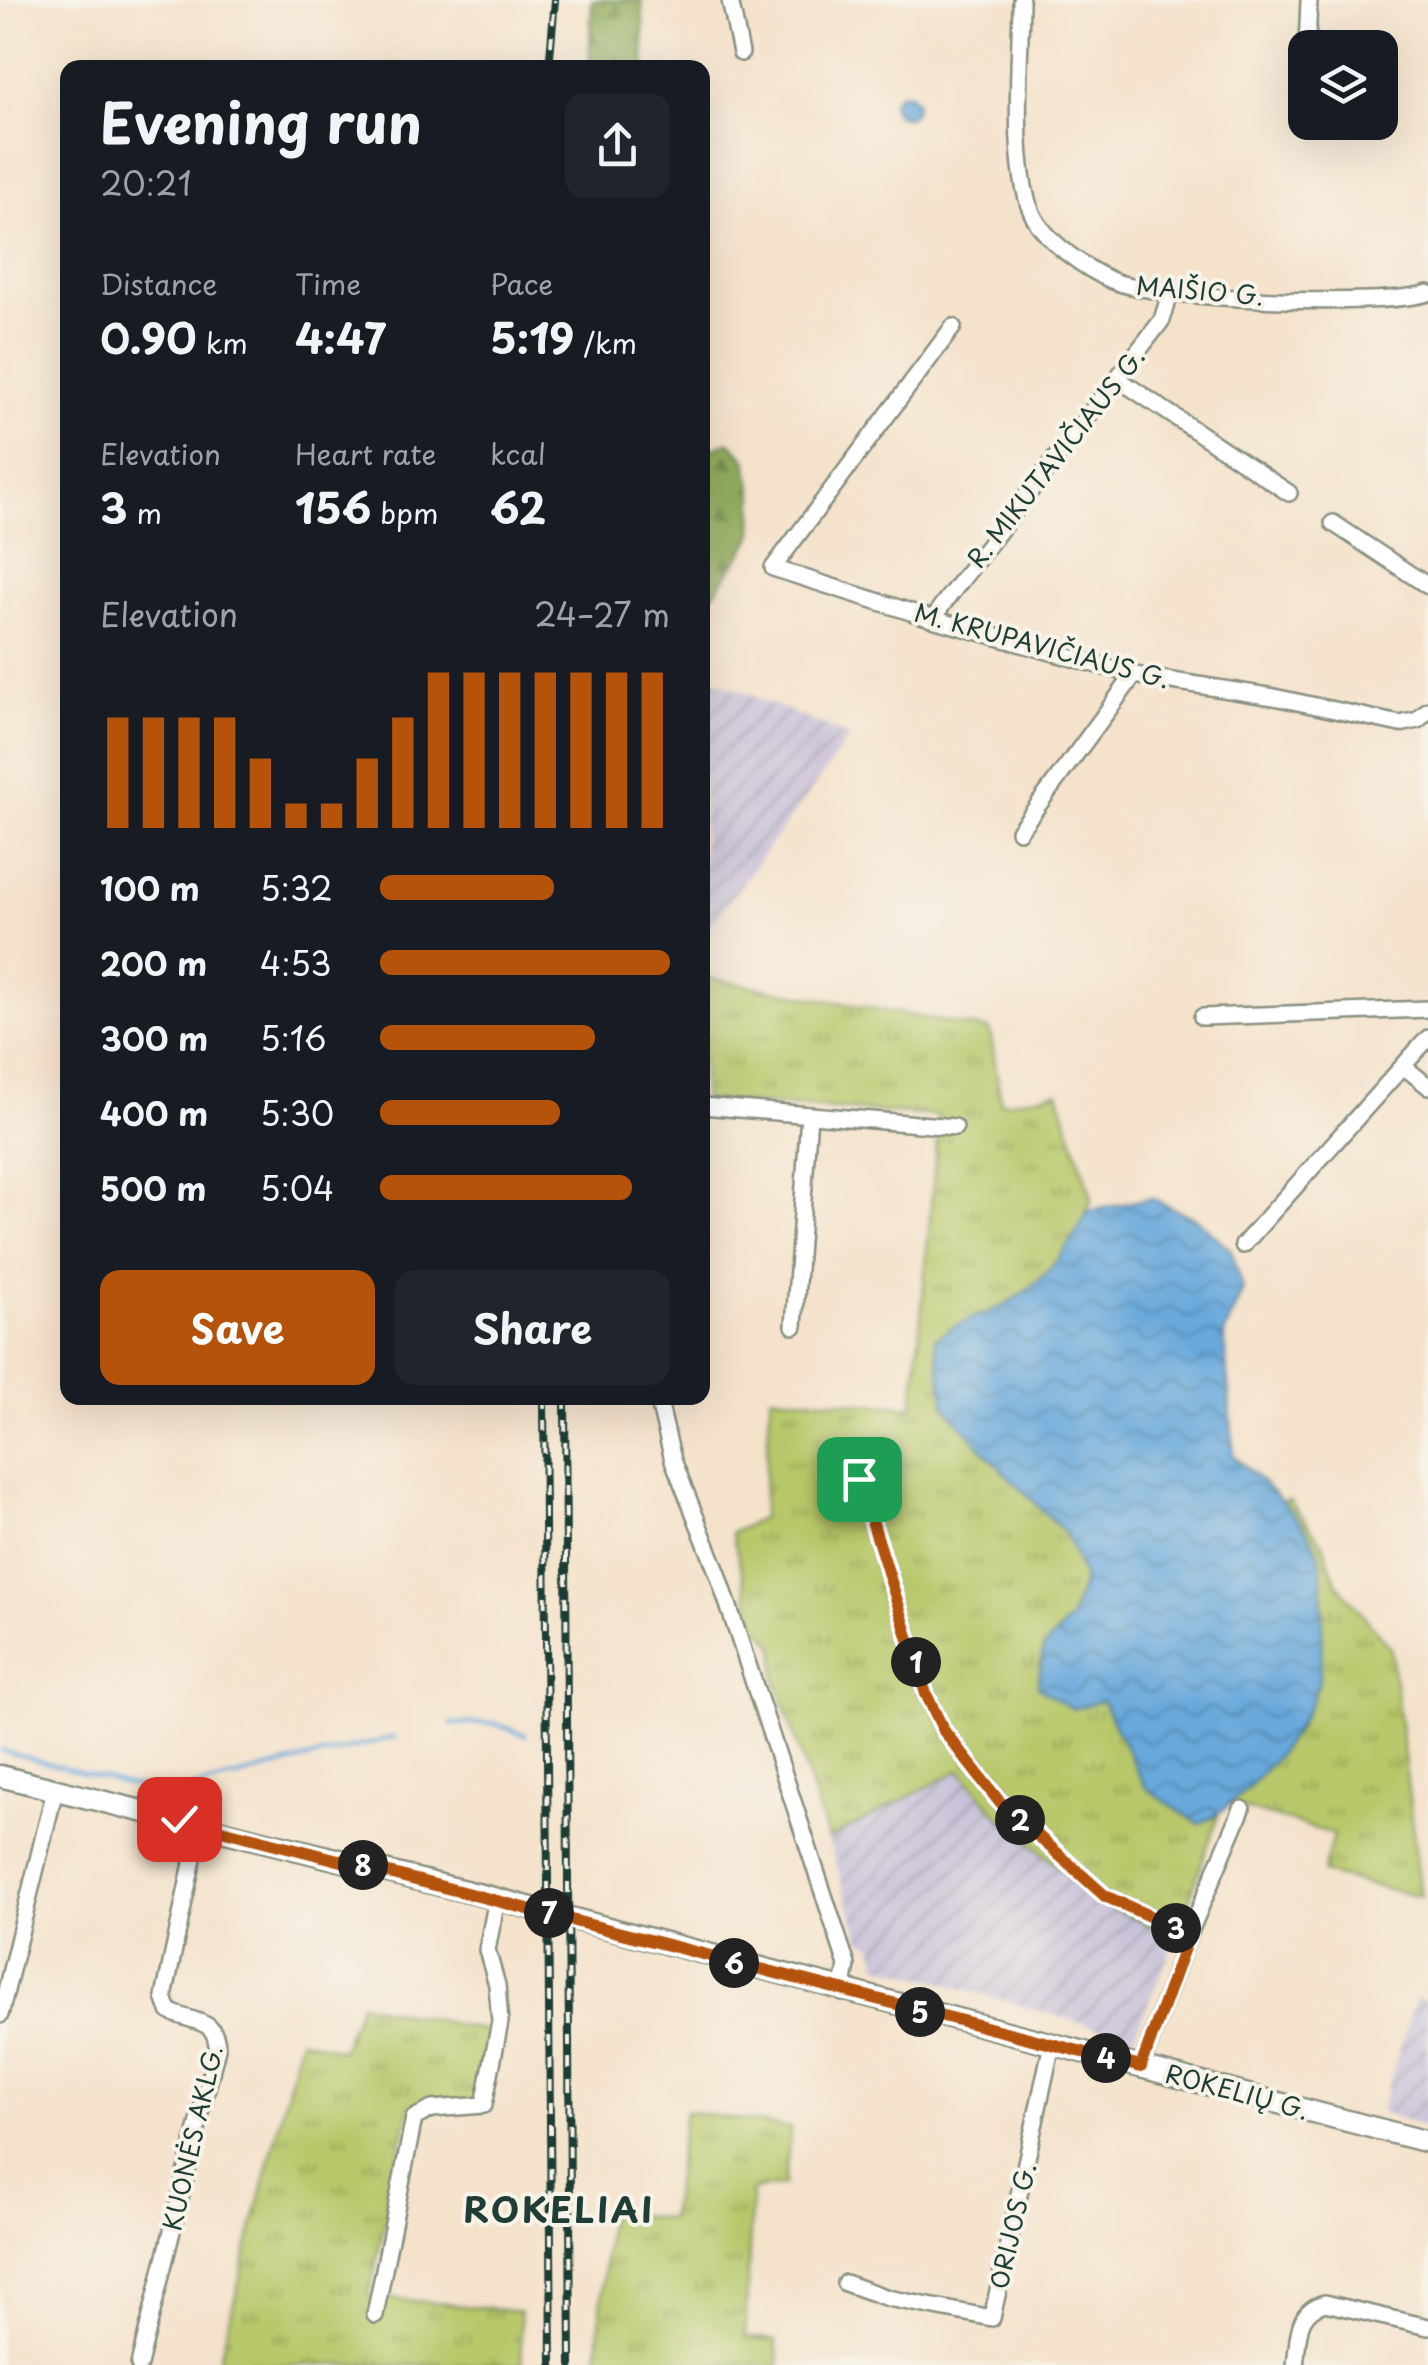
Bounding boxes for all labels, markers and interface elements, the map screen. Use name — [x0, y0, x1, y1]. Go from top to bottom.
map controls — [1288, 30, 1398, 140]
button: layers — [1288, 30, 1398, 140]
text: Evening run — [100, 80, 422, 163]
button: share — [565, 93, 670, 198]
text: 20:21 — [100, 159, 192, 207]
text: Distance — [100, 262, 218, 305]
text: Time — [295, 262, 361, 305]
text: Pace — [490, 262, 553, 305]
street label: MAIŠIO G. — [1135, 266, 1265, 315]
text: 0.90 — [100, 305, 197, 368]
text: 4:47 — [295, 305, 386, 368]
text: 5:19 — [490, 305, 574, 368]
text: km — [197, 321, 248, 364]
text: /km — [574, 321, 637, 364]
street label: R. MIKUTAVIČIAUS G. — [957, 339, 1153, 576]
text: Elevation — [100, 432, 221, 475]
text: Heart rate — [295, 432, 436, 475]
text: kcal — [490, 432, 546, 475]
text: 3 — [100, 475, 128, 538]
text: 156 — [295, 475, 371, 538]
text: 62 — [490, 475, 546, 538]
text: m — [128, 491, 162, 534]
text: bpm — [371, 491, 438, 534]
text: Elevation — [100, 590, 238, 638]
text: 24–27 m — [534, 590, 670, 638]
street label: M. KRUPAVIČIAUS G. — [910, 593, 1174, 697]
text: 100 m — [100, 864, 200, 912]
text: 5:32 — [260, 864, 333, 912]
text: 200 m — [100, 939, 207, 987]
text: 4:53 — [260, 939, 331, 987]
text: 300 m — [100, 1014, 208, 1062]
text: 5:16 — [260, 1014, 327, 1062]
text: 400 m — [100, 1089, 208, 1137]
text: 5:30 — [260, 1089, 334, 1137]
text: 500 m — [100, 1164, 206, 1212]
text: 5:04 — [260, 1164, 334, 1212]
button: Save — [100, 1270, 375, 1385]
button: Share — [395, 1270, 670, 1385]
pin — [817, 1437, 902, 1522]
icon: arrive — [832, 1452, 887, 1507]
pin: 1 — [891, 1637, 941, 1687]
text: 1 — [909, 1640, 923, 1683]
pin — [137, 1777, 222, 1862]
icon: check — [152, 1792, 207, 1847]
pin: 2 — [995, 1795, 1045, 1845]
text: 2 — [1010, 1798, 1030, 1841]
pin: 8 — [338, 1840, 388, 1890]
text: 8 — [354, 1843, 372, 1886]
pin: 7 — [524, 1888, 574, 1938]
text: 7 — [541, 1891, 557, 1934]
pin: 3 — [1151, 1903, 1201, 1953]
text: 3 — [1167, 1906, 1185, 1949]
pin: 6 — [709, 1938, 759, 1988]
text: 6 — [724, 1941, 744, 1984]
pin: 5 — [895, 1987, 945, 2037]
text: 5 — [911, 1990, 929, 2033]
pin: 4 — [1081, 2033, 1131, 2083]
text: 4 — [1096, 2036, 1116, 2079]
street label: KUONĖS AKLG. — [152, 2041, 232, 2234]
street label: ROKELIŲ G. — [1161, 2054, 1313, 2128]
street label: ORIJOS G. — [979, 2159, 1045, 2293]
district label: ROKELIAI — [463, 2182, 655, 2235]

